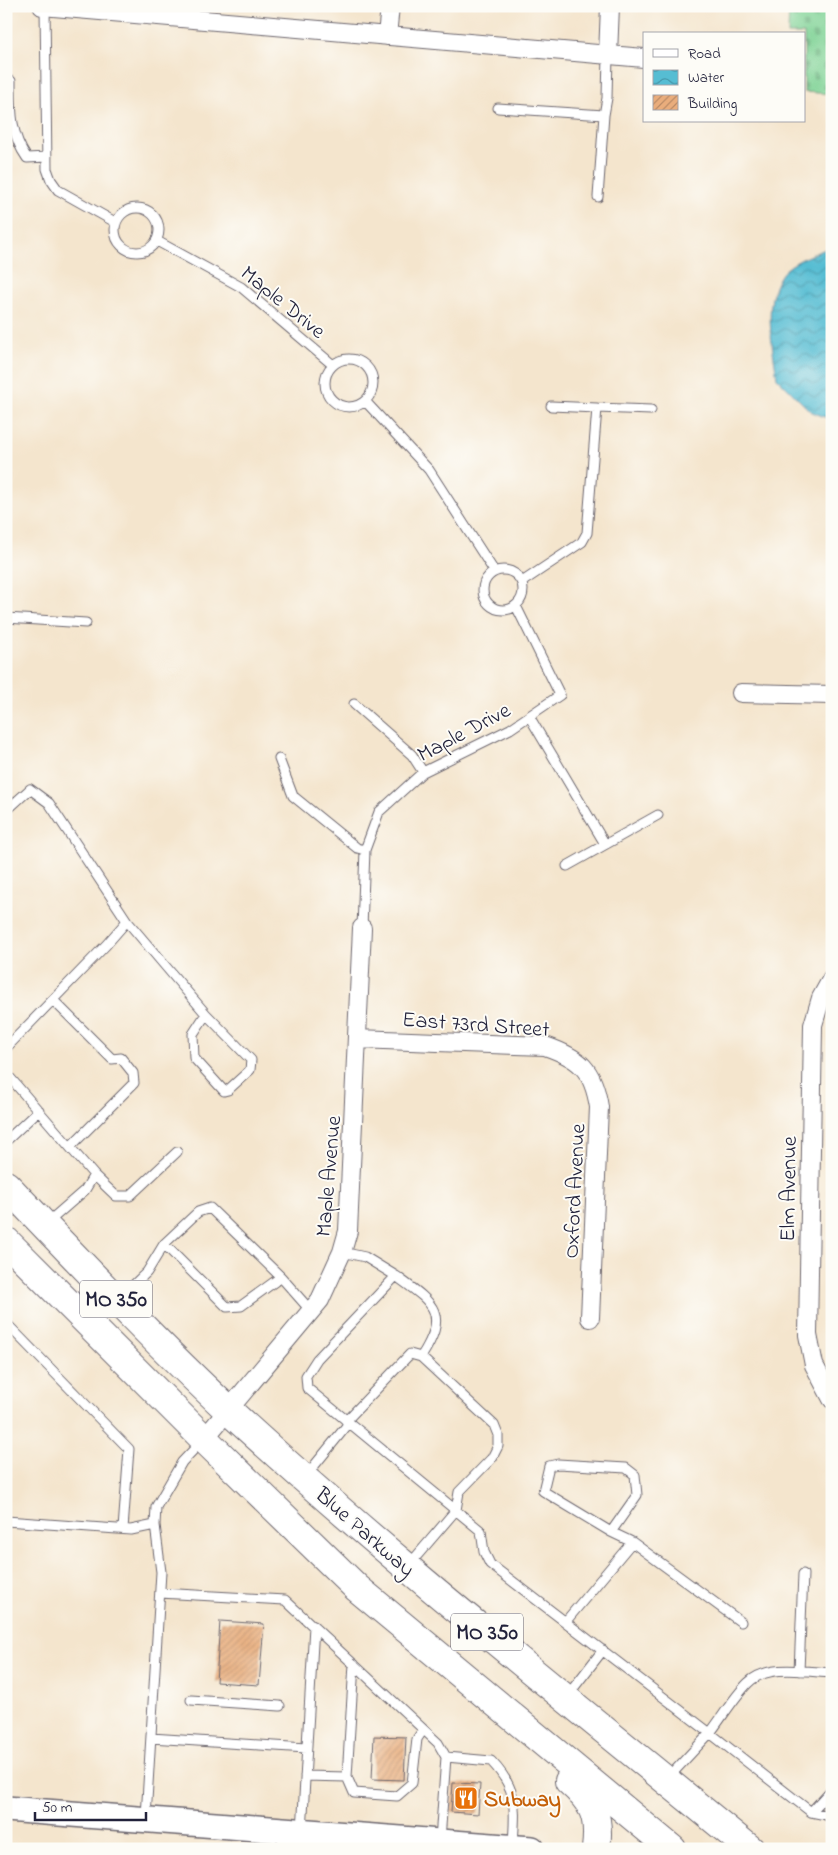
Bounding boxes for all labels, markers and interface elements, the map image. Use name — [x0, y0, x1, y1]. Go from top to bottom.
legend — [643, 32, 806, 122]
text: Road — [688, 43, 721, 65]
text: Water — [688, 67, 724, 89]
text: Building — [687, 93, 737, 116]
street label: Maple Drive — [233, 259, 332, 348]
street label: Maple Drive — [412, 696, 517, 772]
street label: East 73rd Street — [401, 1005, 551, 1047]
street label: Maple Avenue — [309, 1114, 351, 1238]
street label: Oxford Avenue — [556, 1123, 596, 1259]
street label: Elm Avenue — [773, 1136, 807, 1242]
road number: MO 350 — [80, 1280, 152, 1318]
street label: Blue Parkway — [306, 1480, 421, 1587]
road number: MO 350 — [451, 1614, 523, 1650]
restaurant icon: Subway — [453, 1785, 479, 1811]
place label: Subway — [484, 1785, 561, 1818]
scale bar — [35, 1790, 146, 1822]
text: 50 m — [42, 1797, 73, 1819]

